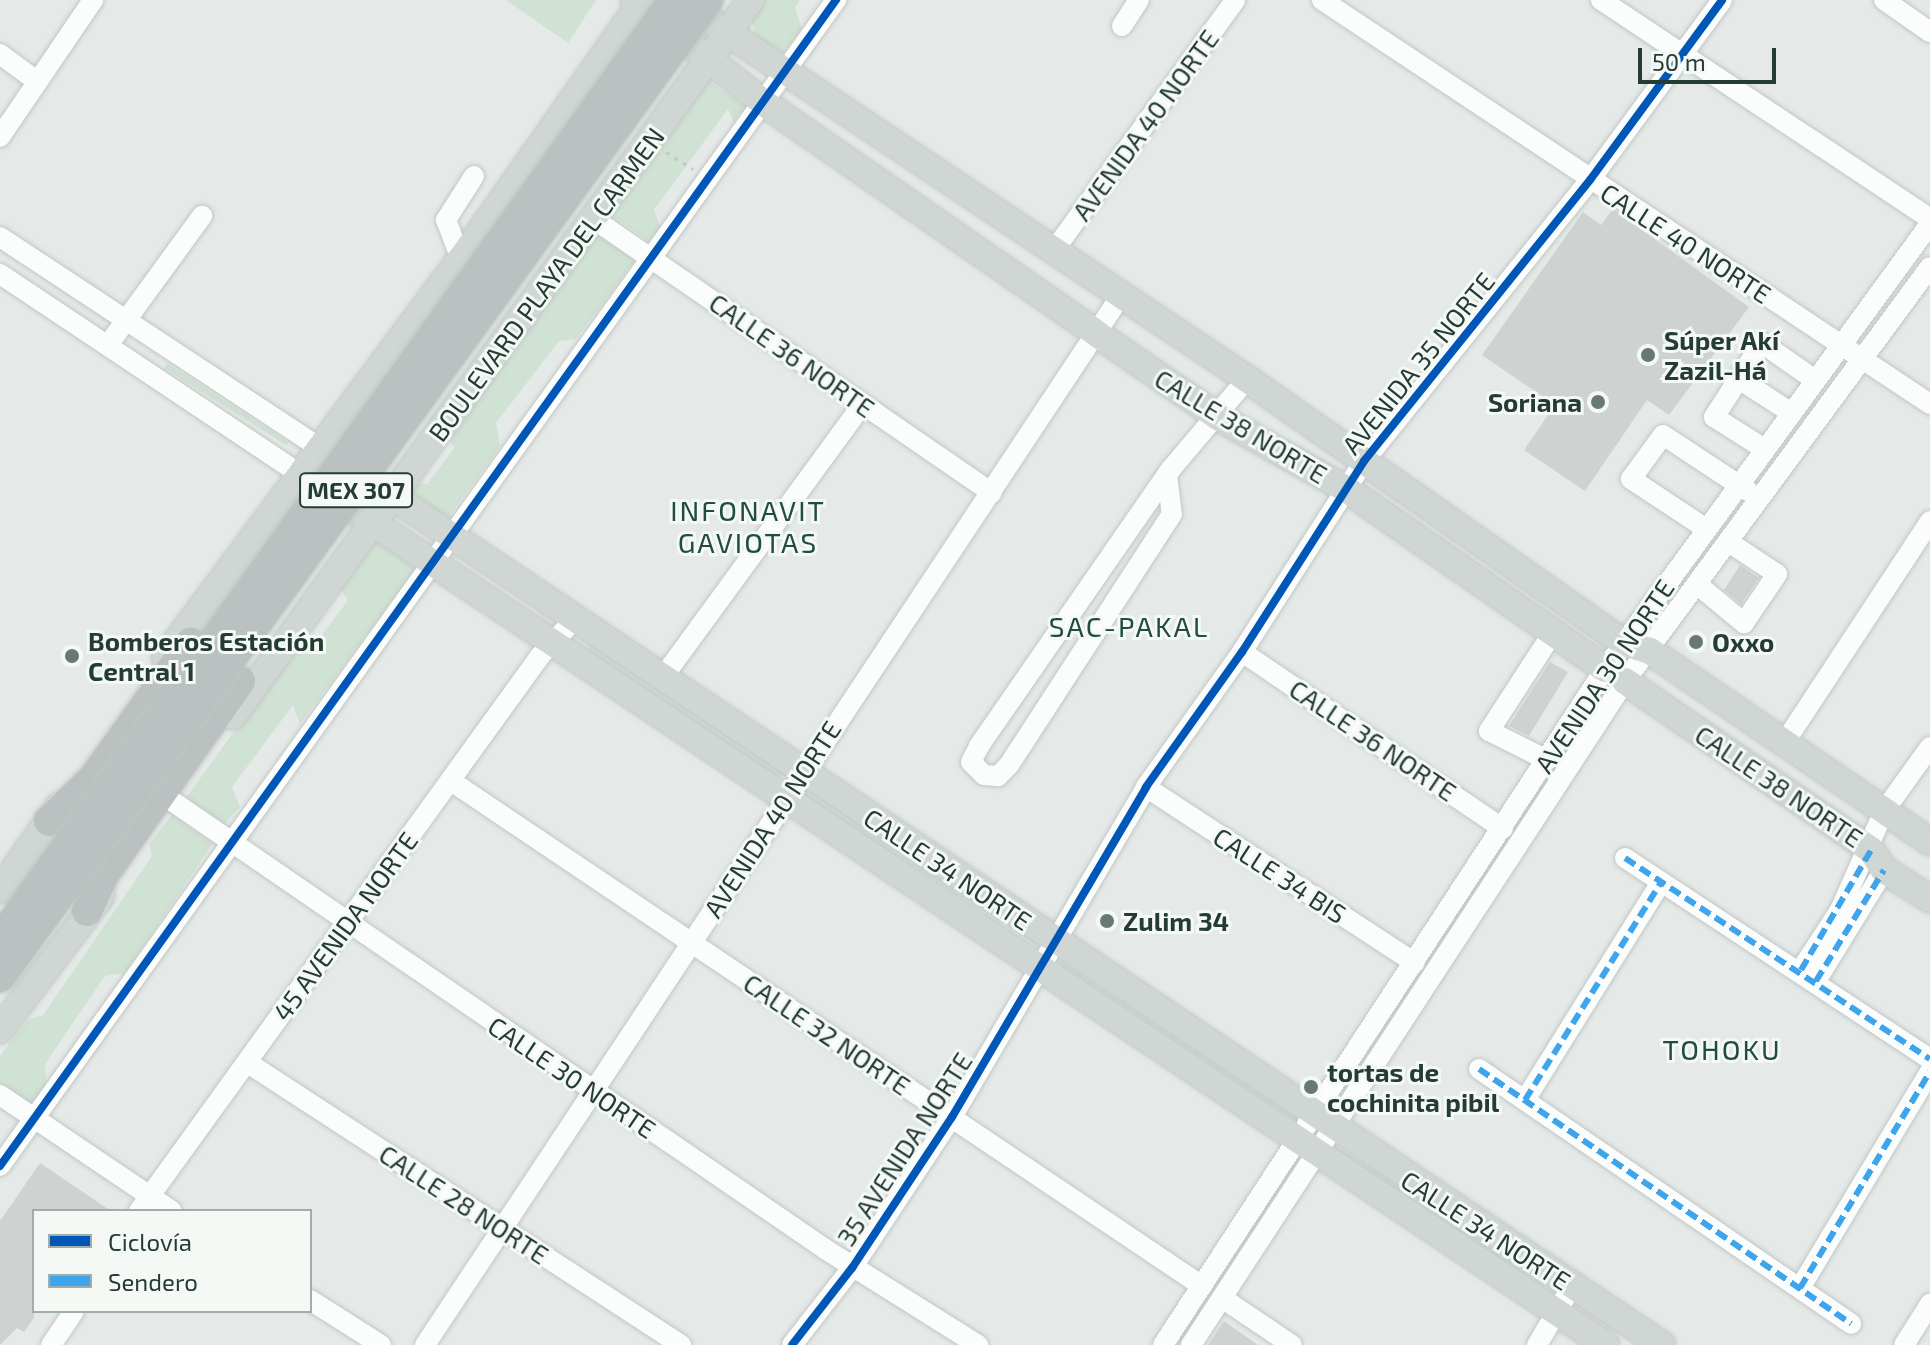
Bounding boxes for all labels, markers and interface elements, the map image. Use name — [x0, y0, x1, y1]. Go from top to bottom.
street label: AVENIDA 40 NORTE — [1065, 23, 1225, 227]
scale bar — [1642, 32, 1780, 82]
text: 50 m — [1652, 47, 1706, 76]
street label: BOULEVARD PLAYA DEL CARMEN — [421, 120, 671, 448]
street label: CALLE 40 NORTE — [1595, 176, 1777, 310]
street label: AVENIDA 35 NORTE — [1335, 266, 1501, 460]
street label: CALLE 36 NORTE — [703, 286, 881, 424]
place label: Súper Akí Zazil-Há — [1664, 324, 1780, 386]
marker: Súper Akí Zazil-Há — [1639, 346, 1657, 364]
street label: CALLE 38 NORTE — [1149, 362, 1333, 490]
place label: Soriana — [1488, 386, 1582, 418]
marker: Soriana — [1589, 393, 1607, 411]
road number: MEX 307 — [298, 470, 414, 510]
district label: INFONAVIT GAVIOTAS — [670, 493, 826, 559]
street label: AVENIDA 30 NORTE — [1528, 573, 1680, 779]
district label: SAC-PAKAL — [1049, 609, 1209, 643]
place label: Bomberos Estación Central 1 — [88, 625, 324, 686]
place label: Oxxo — [1712, 626, 1774, 658]
marker: Oxxo — [1687, 633, 1705, 651]
marker: Bomberos Estación Central 1 — [63, 647, 81, 665]
street label: CALLE 36 NORTE — [1284, 673, 1462, 807]
street label: AVENIDA 40 NORTE — [697, 715, 847, 923]
street label: CALLE 38 NORTE — [1689, 718, 1869, 854]
street label: CALLE 34 NORTE — [858, 801, 1038, 937]
street label: CALLE 34 BIS — [1208, 821, 1352, 929]
street label: 45 AVENIDA NORTE — [266, 825, 424, 1027]
place label: Zulim 34 — [1123, 905, 1229, 937]
marker: Zulim 34 — [1098, 912, 1116, 930]
street label: CALLE 32 NORTE — [738, 967, 916, 1101]
street label: CALLE 30 NORTE — [482, 1010, 662, 1144]
district label: TOHOKU — [1662, 1032, 1782, 1066]
street label: 35 AVENIDA NORTE — [830, 1046, 978, 1252]
place label: tortas de cochinita pibil — [1327, 1056, 1499, 1118]
marker: tortas de cochinita pibil — [1302, 1078, 1320, 1096]
street label: CALLE 28 NORTE — [374, 1138, 554, 1270]
street label: CALLE 34 NORTE — [1396, 1164, 1576, 1296]
legend — [32, 1209, 312, 1313]
text: Ciclovía — [108, 1227, 192, 1256]
text: Sendero — [108, 1267, 198, 1296]

